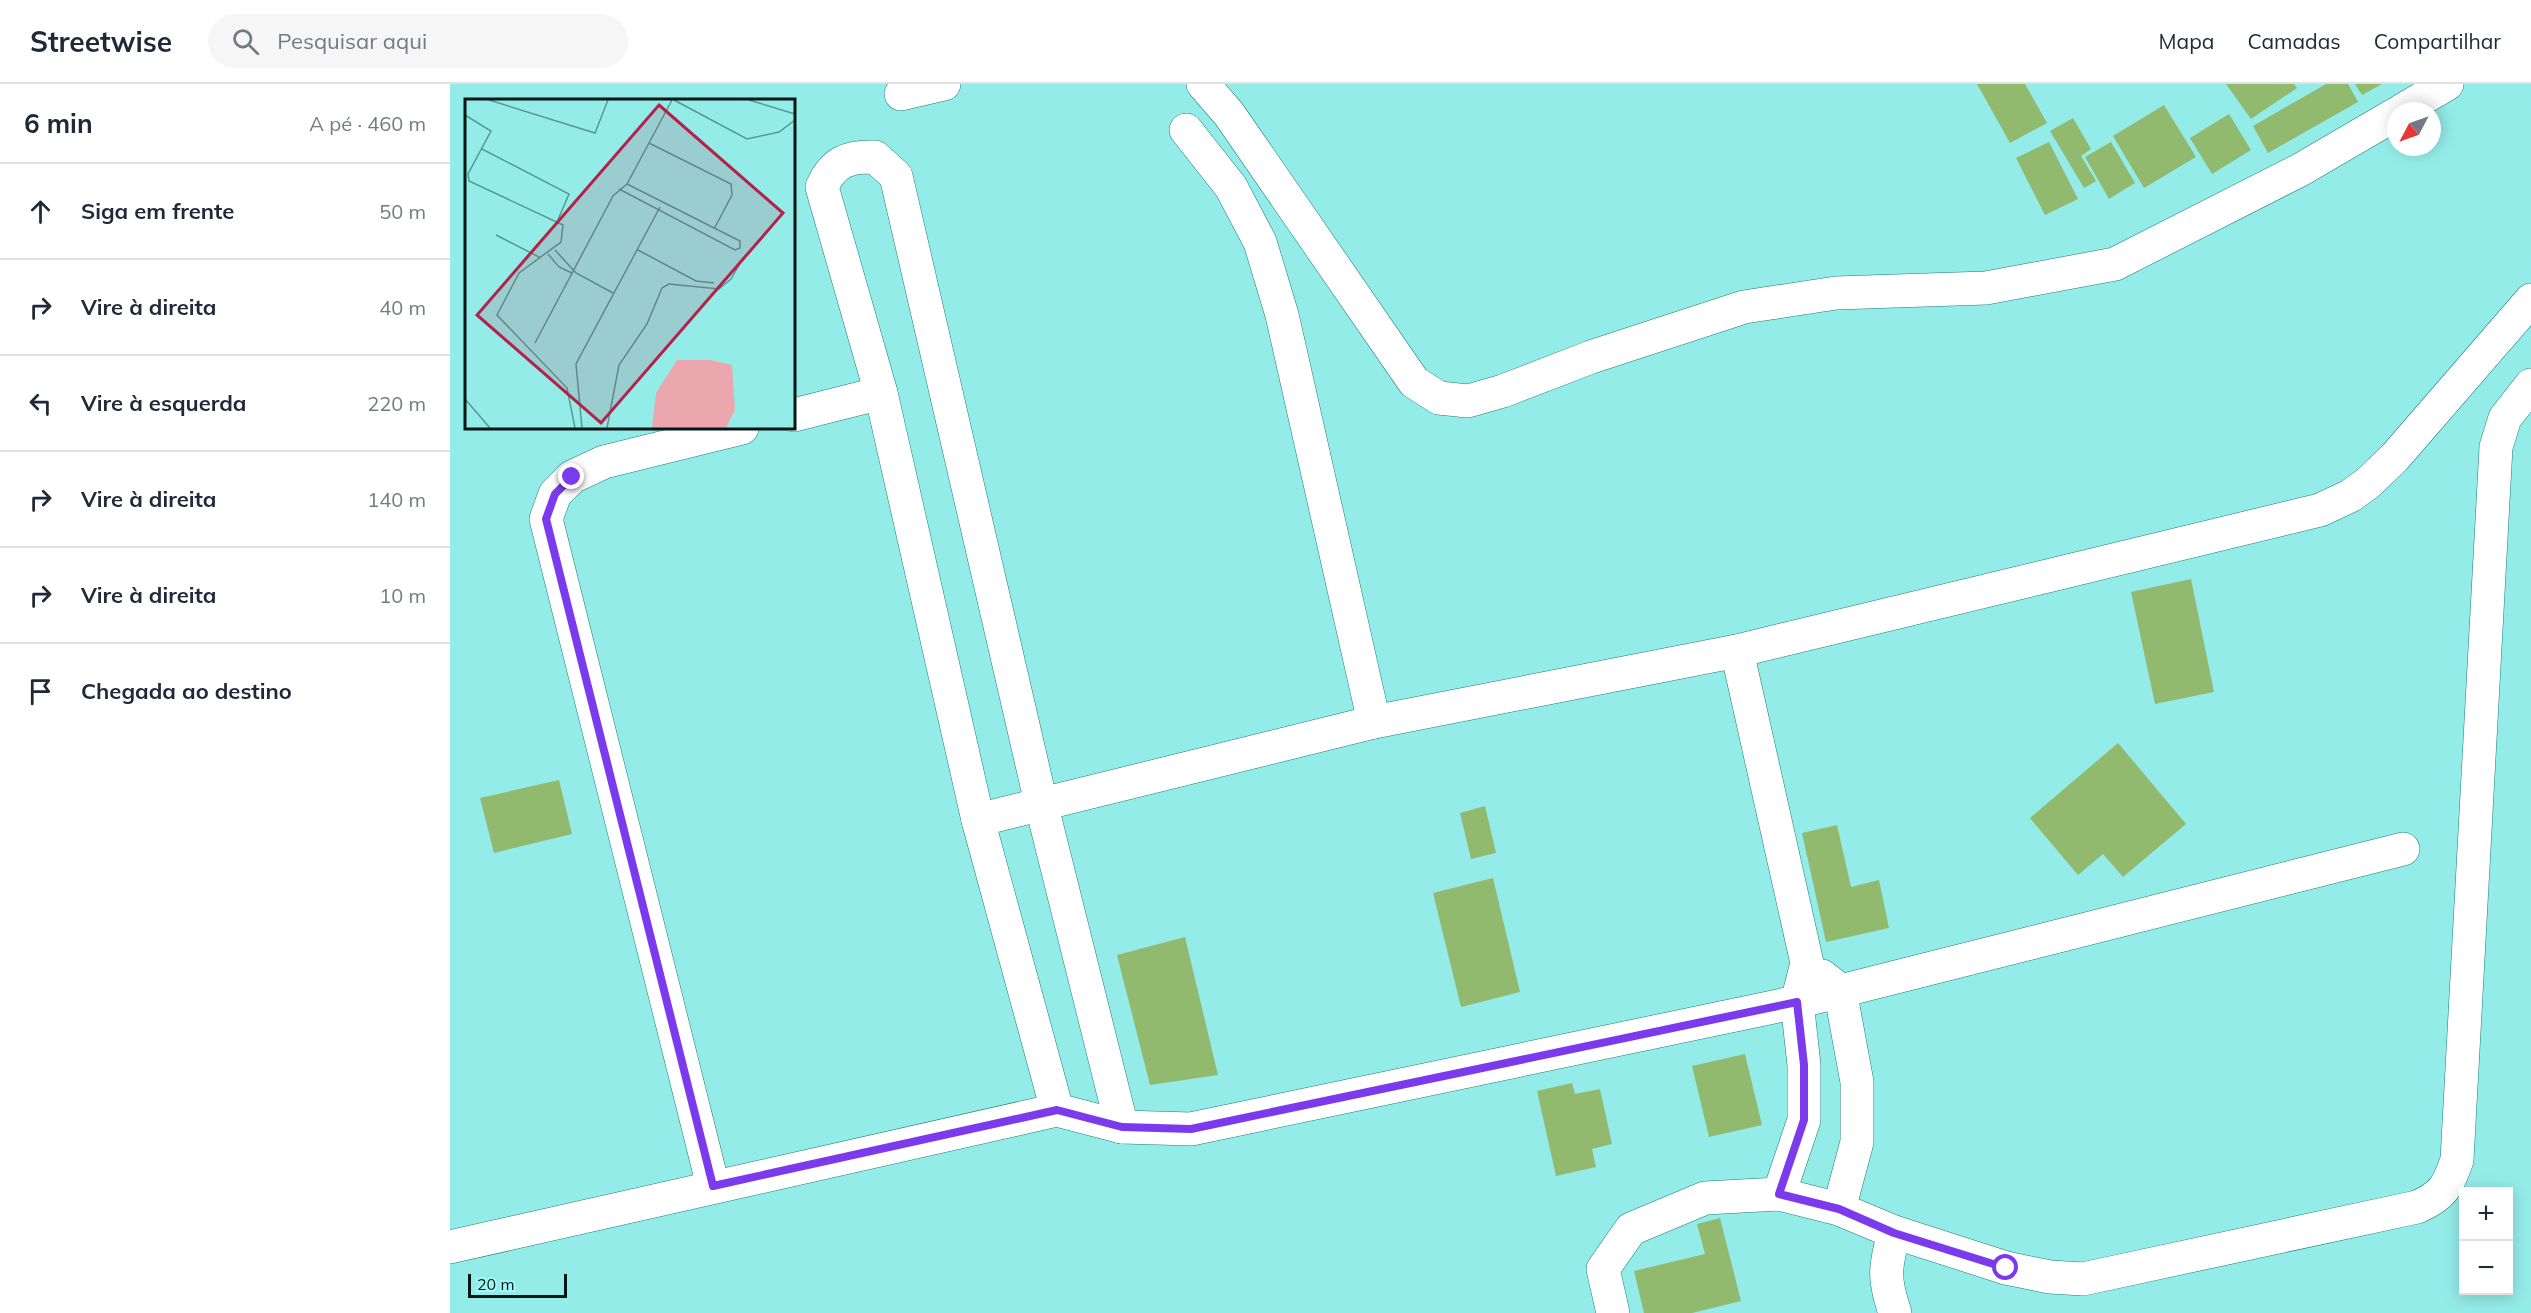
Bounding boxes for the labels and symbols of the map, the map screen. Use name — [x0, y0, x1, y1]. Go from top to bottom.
inset map — [465, 99, 795, 429]
north arrow — [2387, 102, 2441, 156]
route end — [558, 463, 584, 489]
route start — [1992, 1254, 2018, 1280]
scale bar — [468, 1271, 567, 1298]

